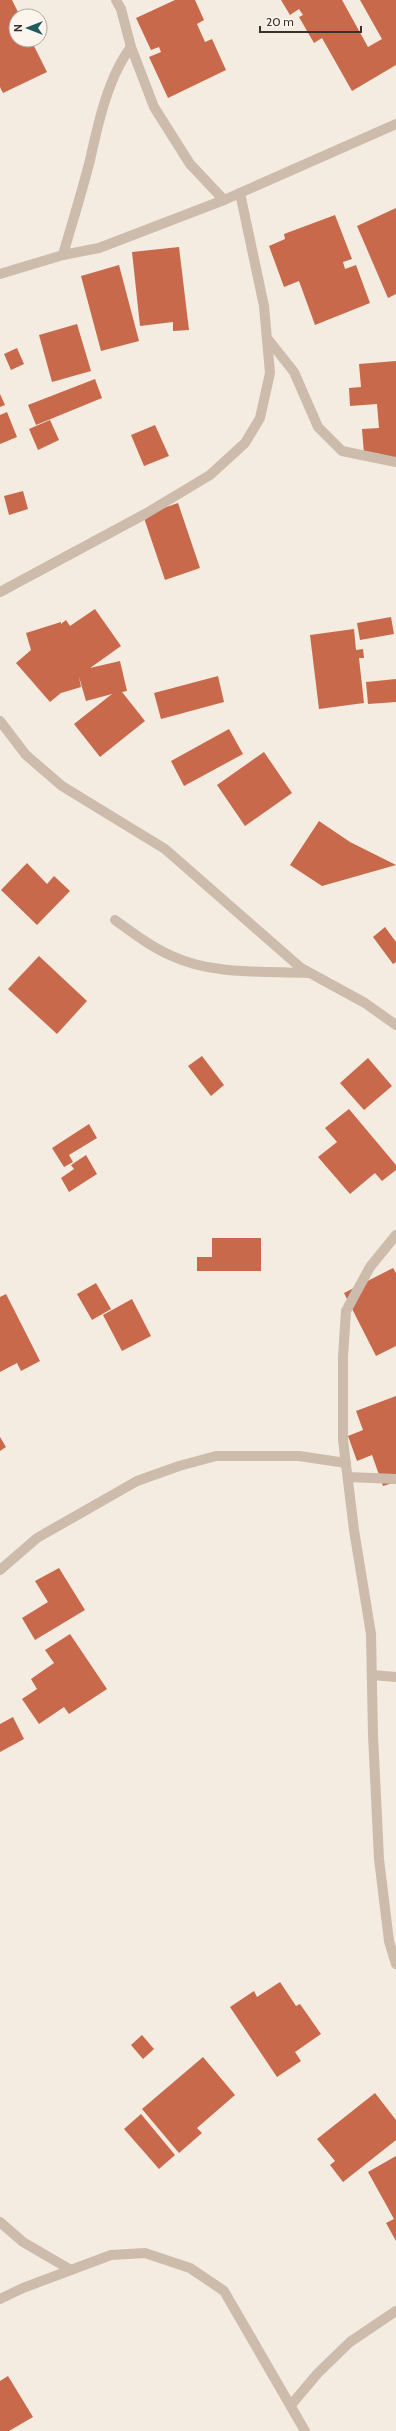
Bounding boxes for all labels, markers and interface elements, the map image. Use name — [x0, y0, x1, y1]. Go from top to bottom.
north arrow — [8, 8, 48, 48]
scale bar — [260, 8, 361, 34]
text: 20 m — [266, 14, 294, 29]
text: N — [11, 24, 25, 32]

